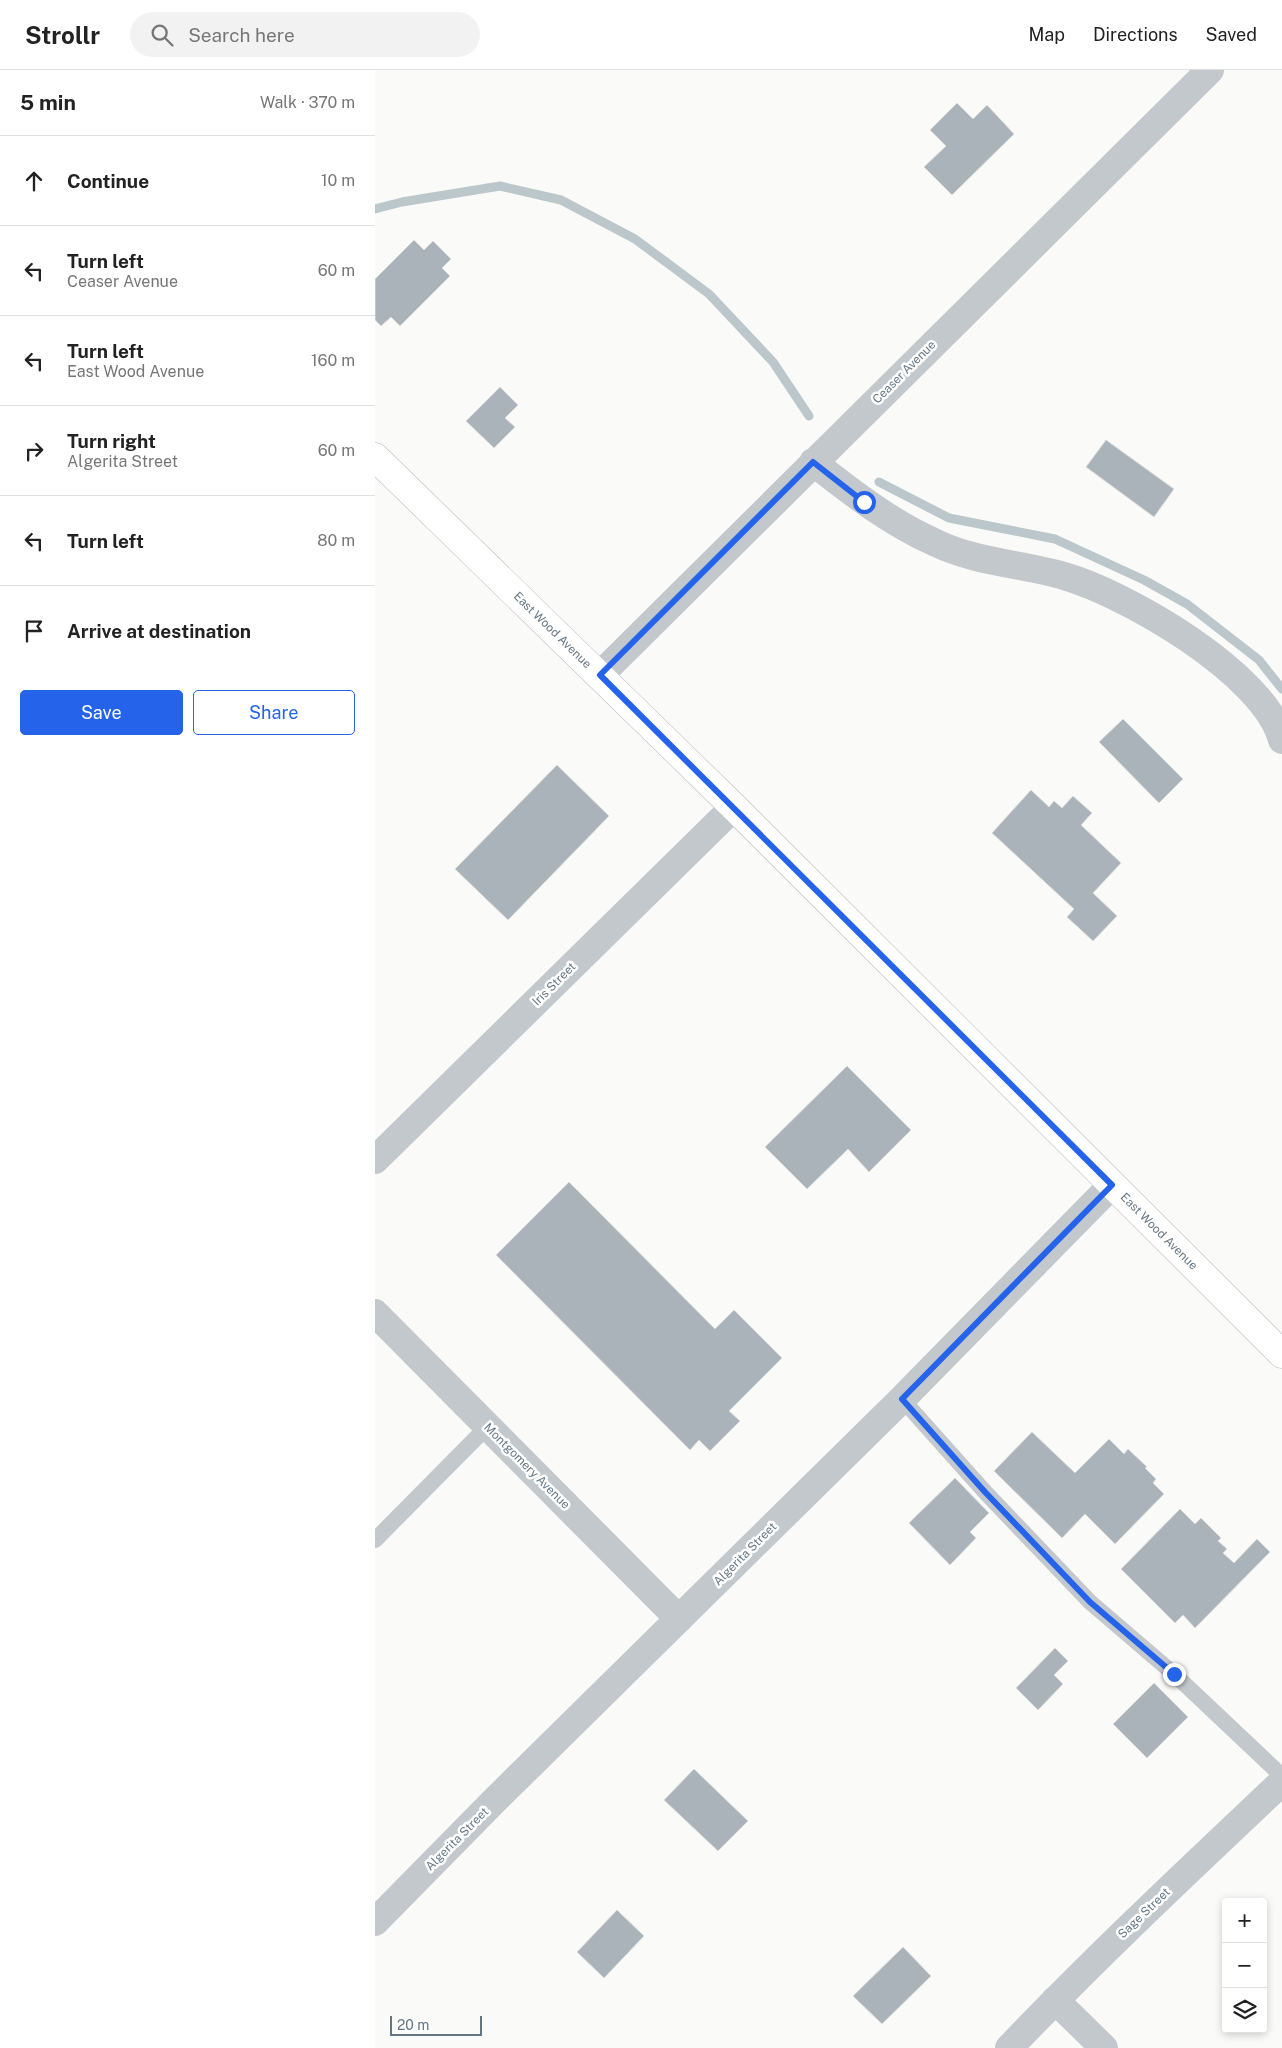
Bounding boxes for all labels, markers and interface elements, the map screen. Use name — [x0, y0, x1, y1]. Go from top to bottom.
search box — [130, 12, 480, 57]
text: Strollr — [25, 21, 100, 49]
icon: search — [148, 21, 176, 49]
text: Search here — [188, 24, 295, 46]
text: Map — [1028, 24, 1065, 45]
text: Directions — [1093, 24, 1178, 45]
text: Saved — [1206, 24, 1257, 45]
text: 5 min — [20, 90, 76, 115]
text: Walk · 370 m — [260, 93, 355, 112]
icon: ahead — [20, 167, 48, 195]
text: Continue — [67, 170, 149, 192]
text: 10 m — [321, 171, 355, 190]
text: Turn left — [67, 250, 144, 272]
icon: left — [20, 257, 48, 285]
text: 60 m — [318, 261, 355, 280]
text: Ceaser Avenue — [67, 272, 178, 291]
street label: Ceaser Avenue — [870, 337, 939, 406]
text: Turn left — [67, 340, 144, 362]
icon: left — [20, 347, 48, 375]
text: 160 m — [311, 351, 355, 370]
text: East Wood Avenue — [67, 362, 204, 381]
text: Turn right — [67, 430, 156, 452]
icon: right — [20, 437, 48, 465]
text: 60 m — [318, 441, 355, 460]
text: Algerita Street — [67, 452, 178, 471]
route start — [853, 491, 876, 514]
icon: left — [20, 527, 48, 555]
text: Turn left — [67, 530, 144, 552]
text: 80 m — [317, 531, 355, 550]
street label: East Wood Avenue — [511, 589, 594, 671]
icon: arrive — [20, 617, 48, 645]
text: Arrive at destination — [67, 620, 251, 642]
button: Save — [20, 690, 183, 735]
button: Share — [193, 690, 355, 735]
street label: Iris Street — [530, 959, 579, 1008]
street label: East Wood Avenue — [1118, 1190, 1201, 1273]
street label: Montgomery Avenue — [481, 1420, 573, 1512]
street label: Algerita Street — [711, 1519, 780, 1588]
route end — [1163, 1663, 1186, 1686]
street label: Algerita Street — [423, 1804, 492, 1873]
street label: Sage Street — [1115, 1885, 1173, 1941]
map controls — [1222, 1898, 1267, 2033]
button: + — [1222, 1898, 1267, 1943]
button: − — [1222, 1943, 1267, 1988]
button: layers — [1222, 1988, 1267, 2033]
scale bar — [390, 2013, 483, 2036]
text: 20 m — [397, 2017, 429, 2033]

